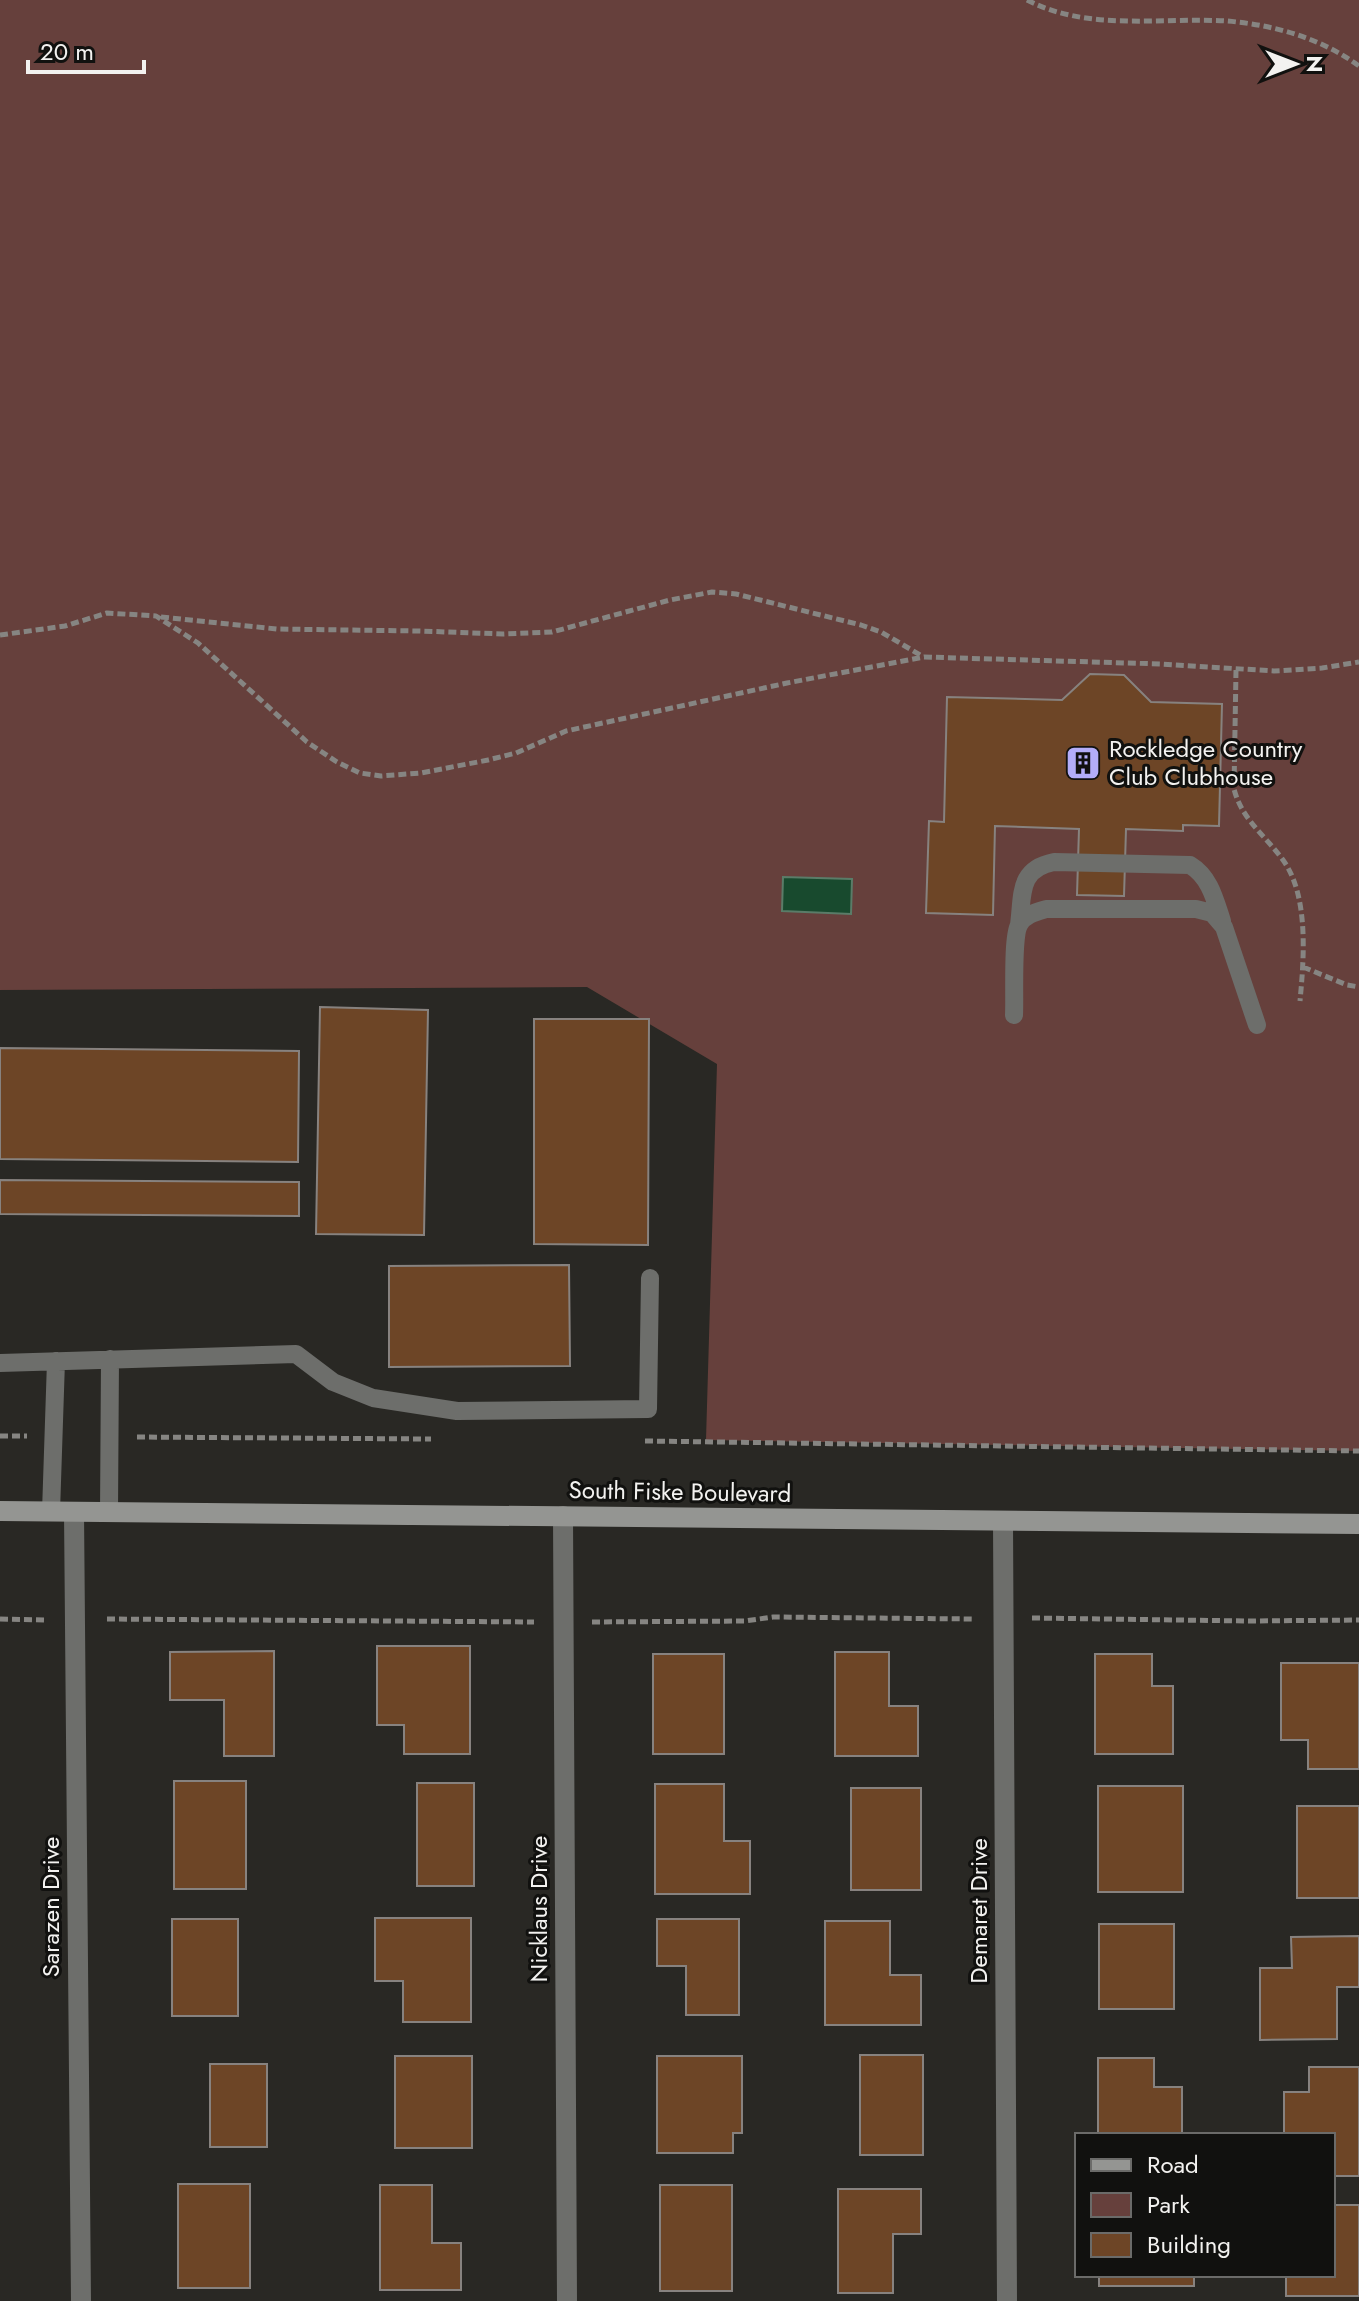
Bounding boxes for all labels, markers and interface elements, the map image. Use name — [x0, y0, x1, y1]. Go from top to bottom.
scale bar — [28, 24, 144, 74]
north arrow — [1255, 24, 1335, 104]
text: 20 m — [40, 34, 94, 69]
text: N — [1299, 55, 1331, 73]
place label: Rockledge Country Club Clubhouse — [1109, 731, 1303, 794]
building icon: Rockledge Country Club Clubhouse — [1064, 744, 1102, 782]
street label: South Fiske Boulevard — [568, 1472, 792, 1511]
street label: Nicklaus Drive — [521, 1836, 556, 1982]
street label: Sarazen Drive — [33, 1837, 68, 1977]
street label: Demaret Drive — [961, 1838, 996, 1984]
legend — [1075, 2133, 1335, 2277]
text: Road — [1147, 2147, 1199, 2182]
text: Park — [1147, 2187, 1190, 2222]
text: Building — [1147, 2227, 1231, 2262]

